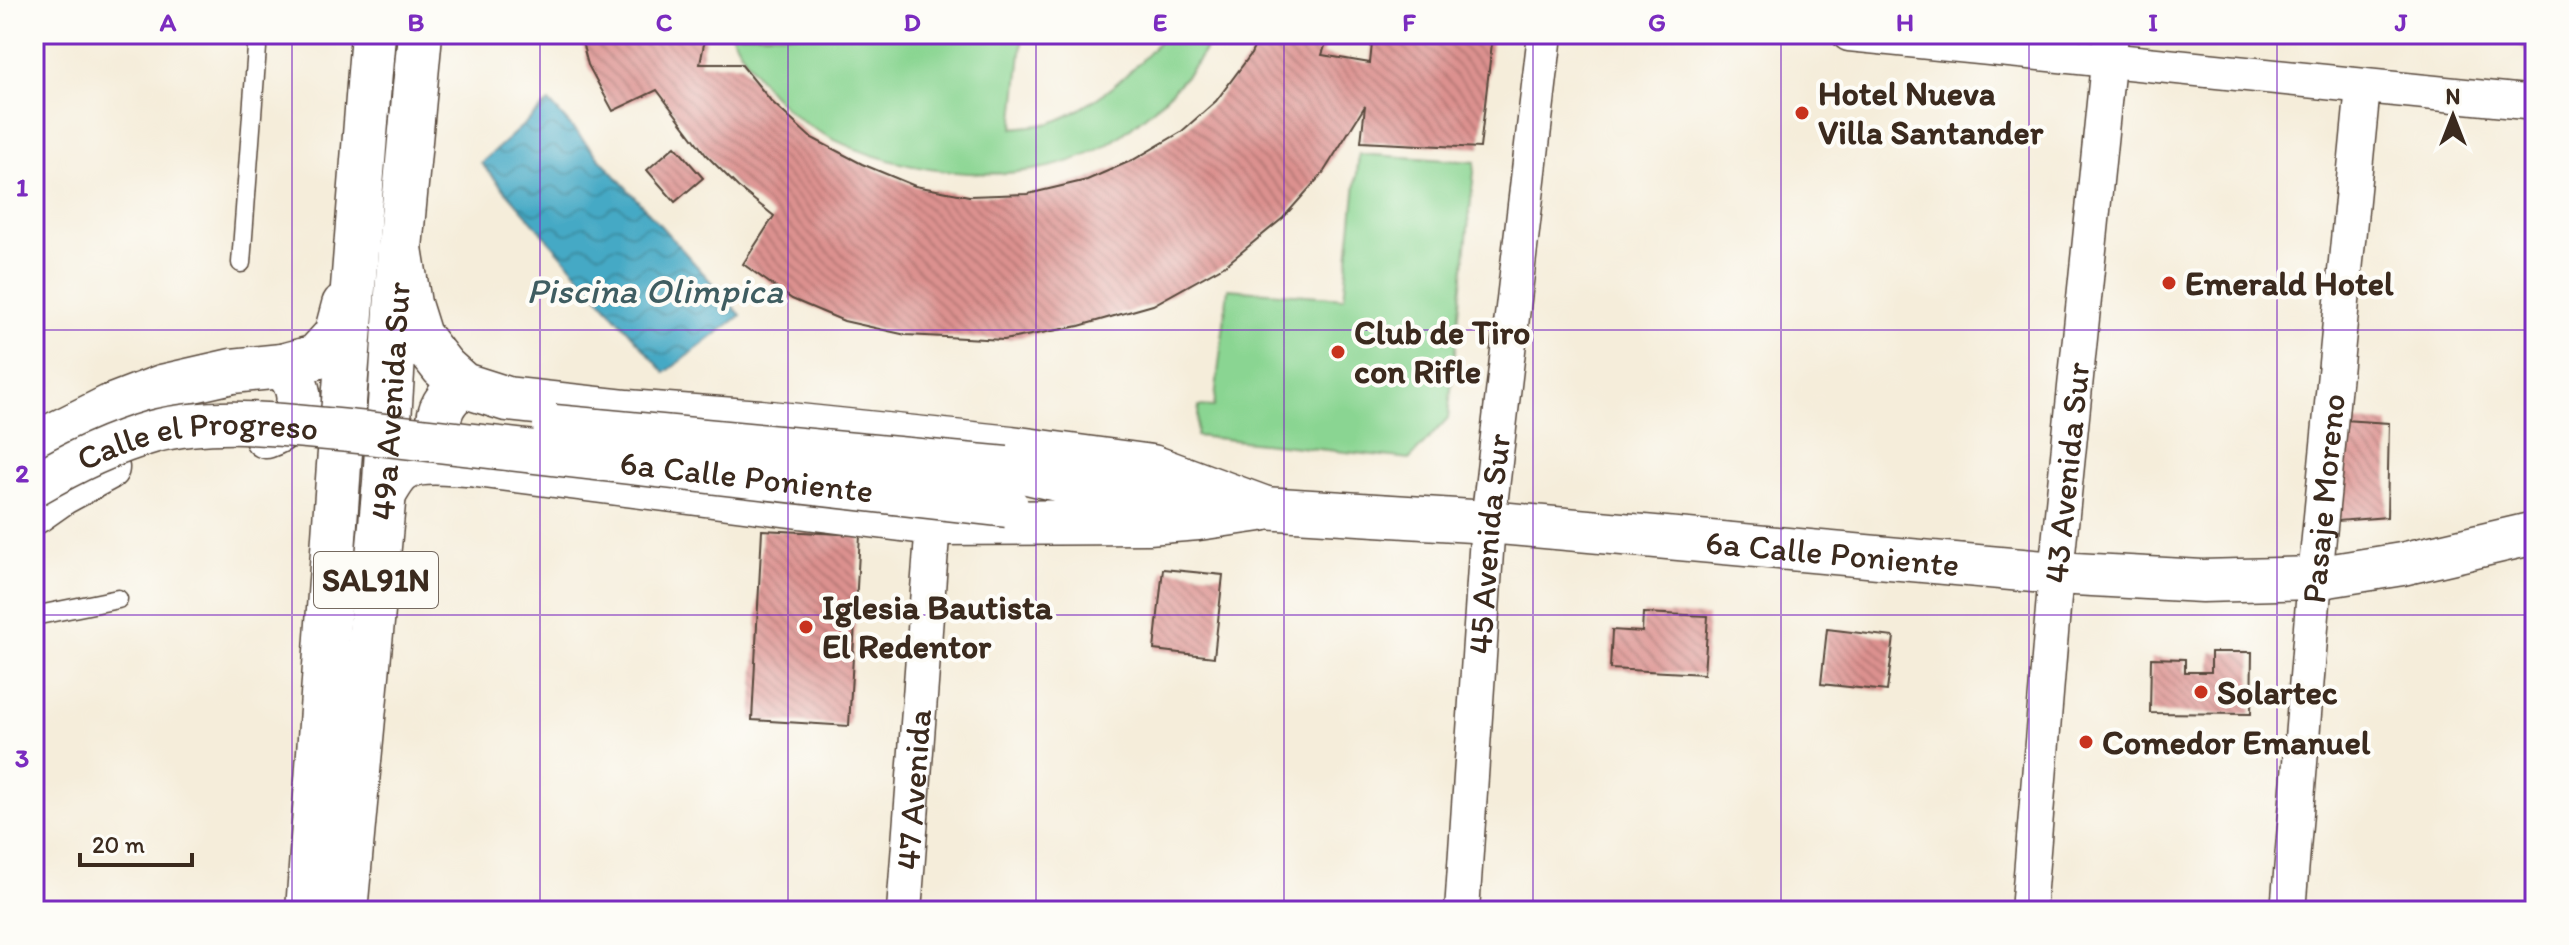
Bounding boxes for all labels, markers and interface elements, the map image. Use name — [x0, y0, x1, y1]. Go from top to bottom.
text: A — [159, 6, 177, 38]
text: B — [408, 6, 425, 38]
text: C — [656, 6, 673, 38]
text: D — [903, 6, 921, 38]
text: E — [1153, 6, 1167, 38]
text: F — [1402, 6, 1416, 38]
text: G — [1648, 6, 1666, 38]
text: H — [1896, 6, 1914, 38]
text: I — [2148, 6, 2158, 38]
text: J — [2394, 6, 2408, 38]
place label: Hotel Nueva Villa Santander — [1818, 73, 2044, 153]
north arrow — [2413, 76, 2493, 156]
text: N — [2446, 83, 2460, 110]
marker: Hotel Nueva Villa Santander — [1793, 104, 1811, 122]
text: 1 — [16, 171, 28, 203]
place label: Emerald Hotel — [2185, 263, 2394, 304]
water label: Piscina Olimpica — [527, 269, 784, 312]
marker: Emerald Hotel — [2160, 274, 2178, 292]
street label: 49a Avenida Sur — [361, 280, 418, 522]
place label: Club de Tiro con Rifle — [1354, 312, 1531, 392]
marker: Club de Tiro con Rifle — [1329, 343, 1347, 361]
street label: 43 Avenida Sur — [2035, 360, 2098, 585]
street label: Pasaje Moreno — [2293, 392, 2353, 605]
street label: Calle el Progreso — [70, 402, 320, 479]
street label: 45 Avenida Sur — [1459, 431, 1519, 656]
street label: 6a Calle Poniente — [618, 441, 876, 511]
text: 2 — [15, 457, 29, 489]
street label: 6a Calle Poniente — [1704, 521, 1961, 585]
road number: SAL91N — [314, 552, 438, 608]
place label: Iglesia Bautista El Redentor — [822, 587, 1053, 667]
marker: Iglesia Bautista El Redentor — [797, 618, 815, 636]
place label: Solartec — [2217, 672, 2338, 713]
marker: Solartec — [2192, 683, 2210, 701]
street label: 47 Avenida — [887, 707, 940, 871]
place label: Comedor Emanuel — [2102, 722, 2371, 763]
marker: Comedor Emanuel — [2077, 733, 2095, 751]
text: 3 — [15, 742, 29, 774]
scale bar — [80, 817, 192, 867]
text: 20 m — [92, 830, 145, 859]

